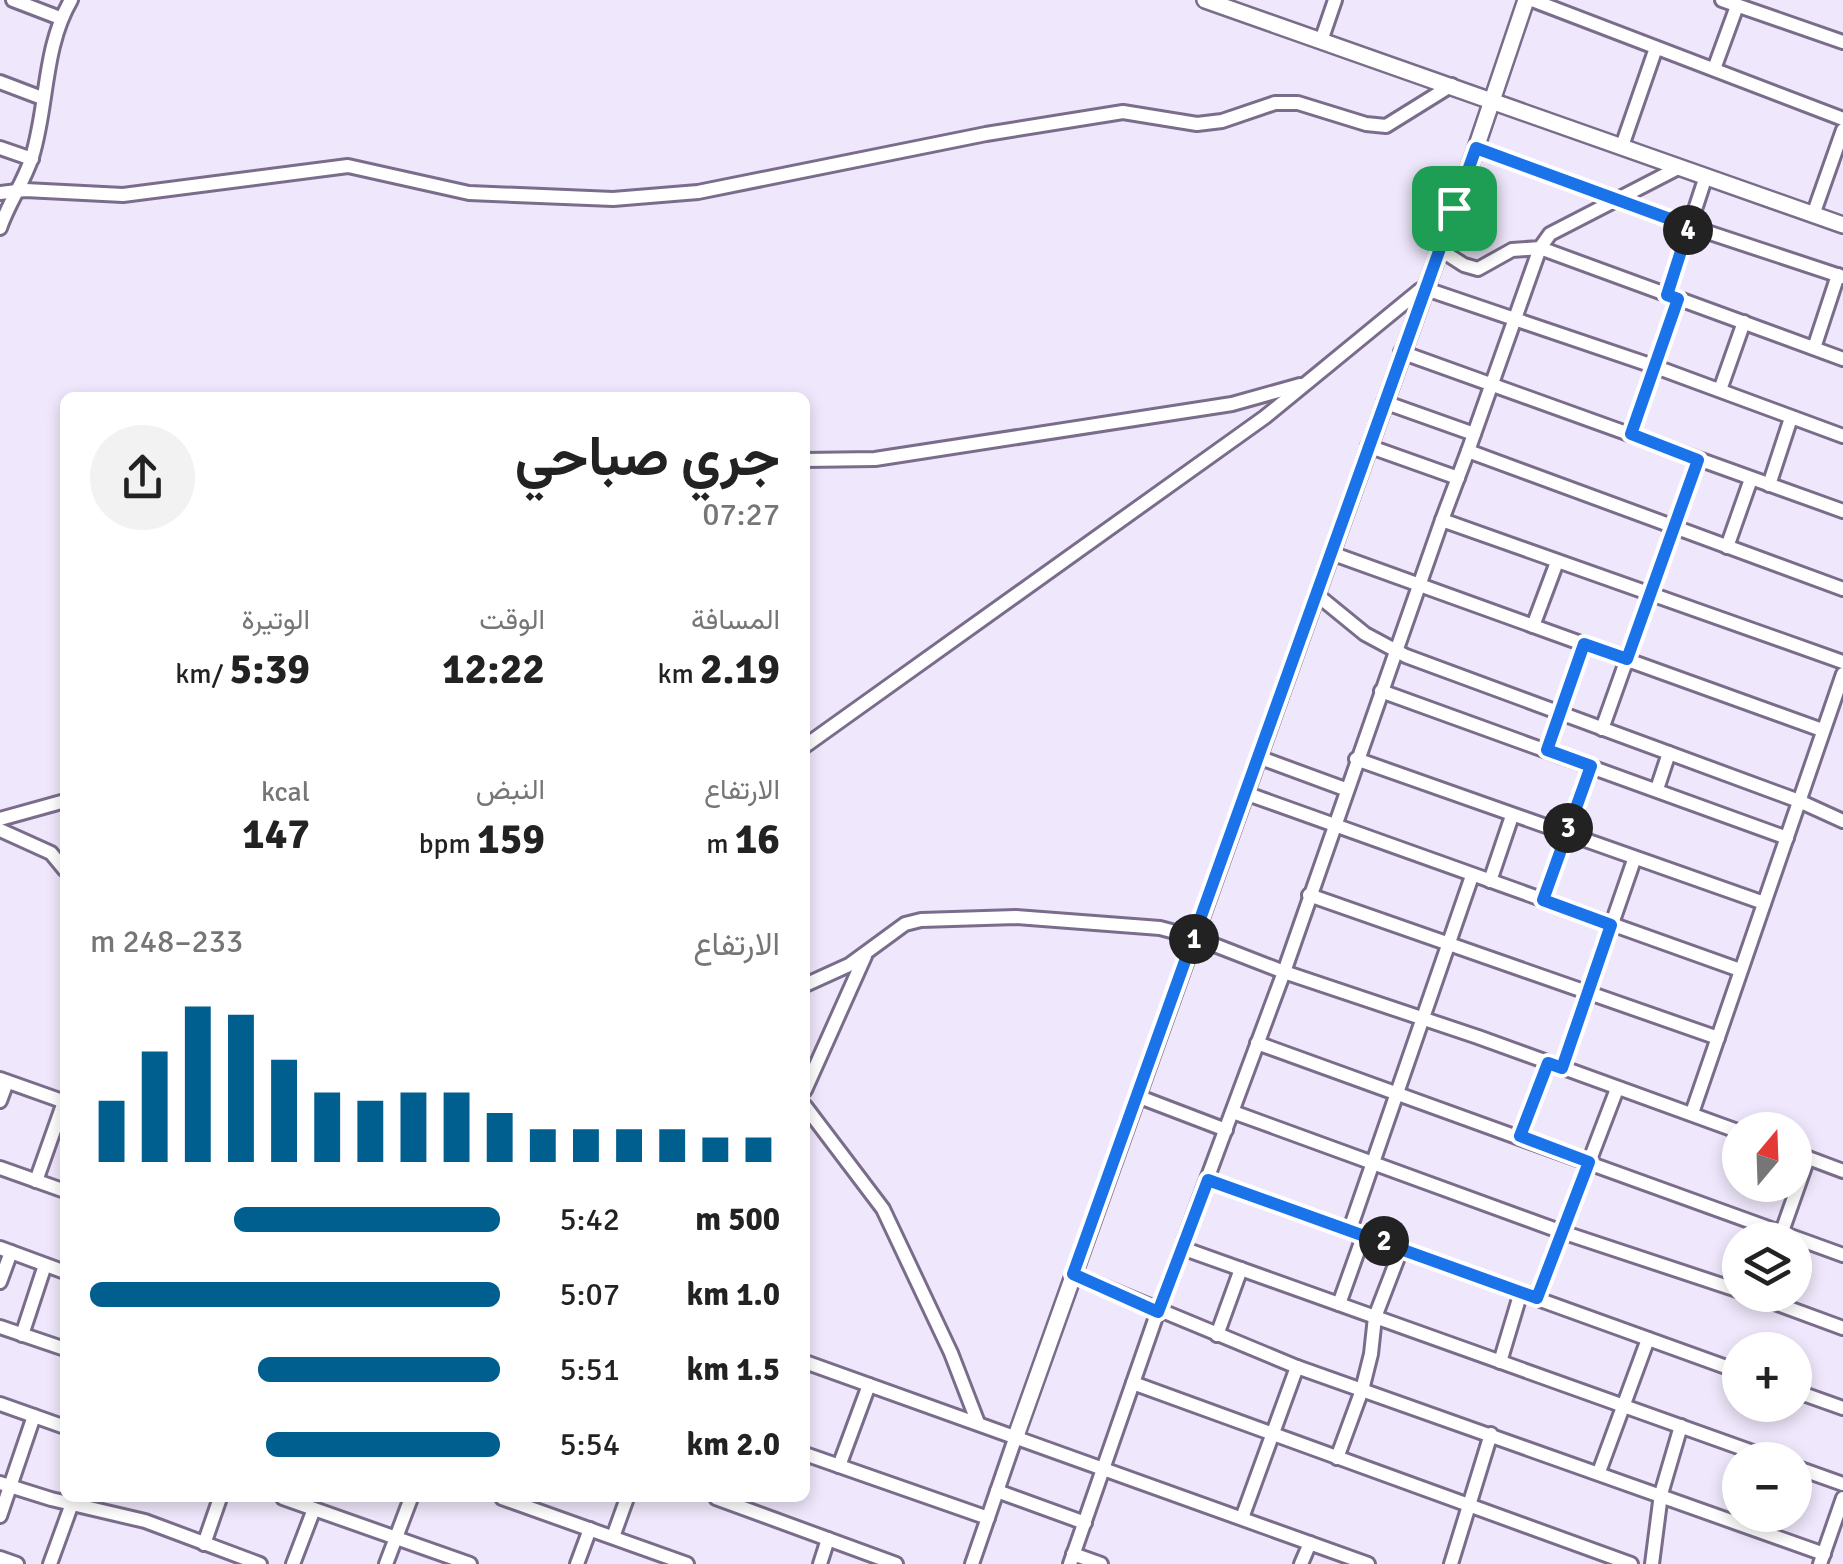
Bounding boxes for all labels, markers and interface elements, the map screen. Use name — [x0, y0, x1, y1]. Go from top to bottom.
pin — [1412, 166, 1497, 251]
icon: arrive — [1427, 181, 1482, 236]
pin: 4 — [1663, 205, 1713, 255]
text: 4 — [1680, 213, 1696, 247]
text: جري صباحي — [515, 423, 780, 491]
button: share — [90, 425, 195, 530]
text: 07:27 — [702, 495, 780, 534]
text: الوتيرة — [242, 603, 310, 637]
text: الوقت — [479, 603, 545, 637]
text: المسافة — [691, 603, 780, 637]
text: 5:39 — [230, 644, 310, 695]
text: 12:22 — [442, 644, 545, 695]
text: 2.19 — [700, 644, 780, 695]
text: /km — [175, 657, 230, 691]
text: km — [657, 657, 700, 691]
text: النبض — [476, 773, 545, 807]
text: الارتفاع — [704, 773, 780, 807]
text: kcal — [261, 775, 310, 809]
pin: 3 — [1543, 803, 1593, 853]
text: 147 — [242, 809, 310, 860]
text: 3 — [1560, 811, 1576, 845]
text: 159 — [477, 814, 545, 865]
text: 16 — [735, 814, 780, 865]
text: bpm — [419, 827, 477, 861]
text: m — [706, 827, 735, 861]
pin: 1 — [1169, 914, 1219, 964]
text: 233–248 m — [90, 922, 243, 961]
text: 1 — [1186, 922, 1202, 956]
text: الارتفاع — [693, 925, 780, 964]
north arrow — [1722, 1112, 1812, 1202]
map controls — [1722, 1112, 1812, 1532]
text: 5:42 — [560, 1200, 620, 1239]
text: 500 m — [695, 1200, 780, 1239]
pin: 2 — [1359, 1216, 1409, 1266]
button: layers — [1722, 1222, 1812, 1312]
text: 2 — [1376, 1224, 1392, 1258]
text: 5:07 — [560, 1275, 620, 1314]
text: 1.0 km — [687, 1275, 780, 1314]
button: + — [1722, 1332, 1812, 1422]
text: 5:51 — [560, 1350, 620, 1389]
text: 1.5 km — [687, 1350, 780, 1389]
text: 5:54 — [560, 1425, 620, 1464]
text: 2.0 km — [687, 1425, 780, 1464]
button: − — [1722, 1442, 1812, 1532]

